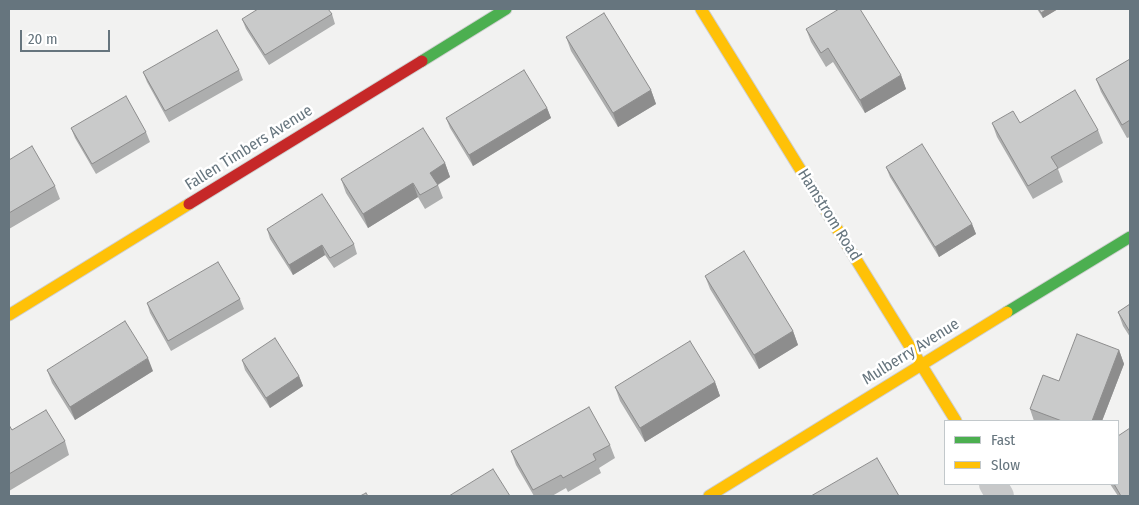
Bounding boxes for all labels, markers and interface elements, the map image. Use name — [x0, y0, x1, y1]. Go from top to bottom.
scale bar — [22, 20, 112, 52]
text: 20 m — [28, 30, 58, 48]
street label: Fallen Timbers Avenue — [182, 101, 316, 195]
street label: Hamstrom Road — [793, 166, 865, 264]
street label: Mulberry Avenue — [859, 315, 963, 389]
legend — [944, 420, 1119, 485]
text: Fast — [991, 431, 1015, 449]
text: Slow — [991, 456, 1020, 474]

